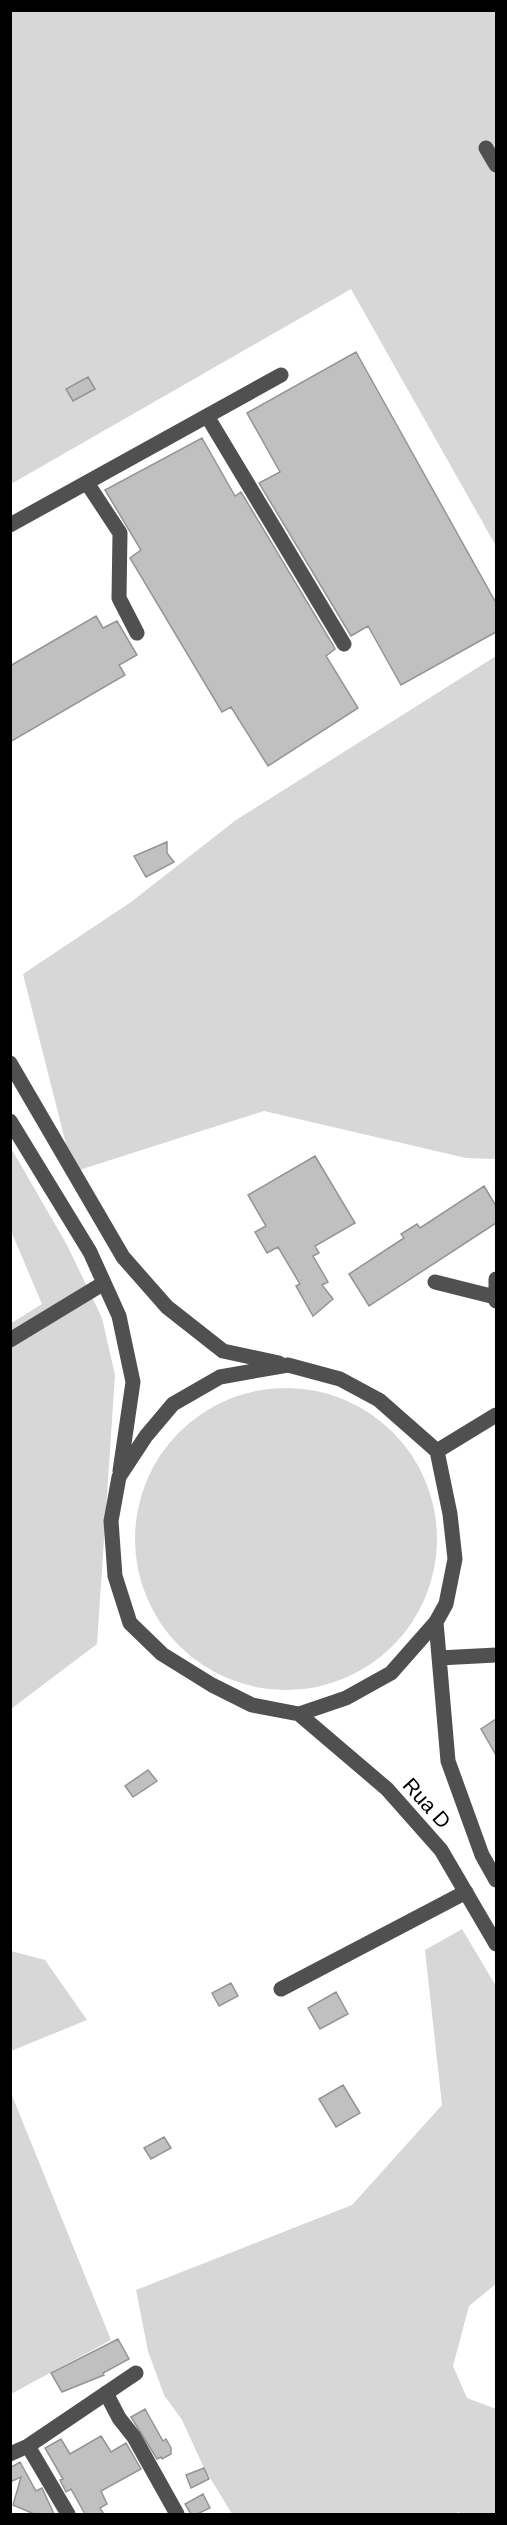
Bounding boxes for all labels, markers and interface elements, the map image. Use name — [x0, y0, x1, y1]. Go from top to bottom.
street label: Rua D — [399, 1773, 455, 1833]

